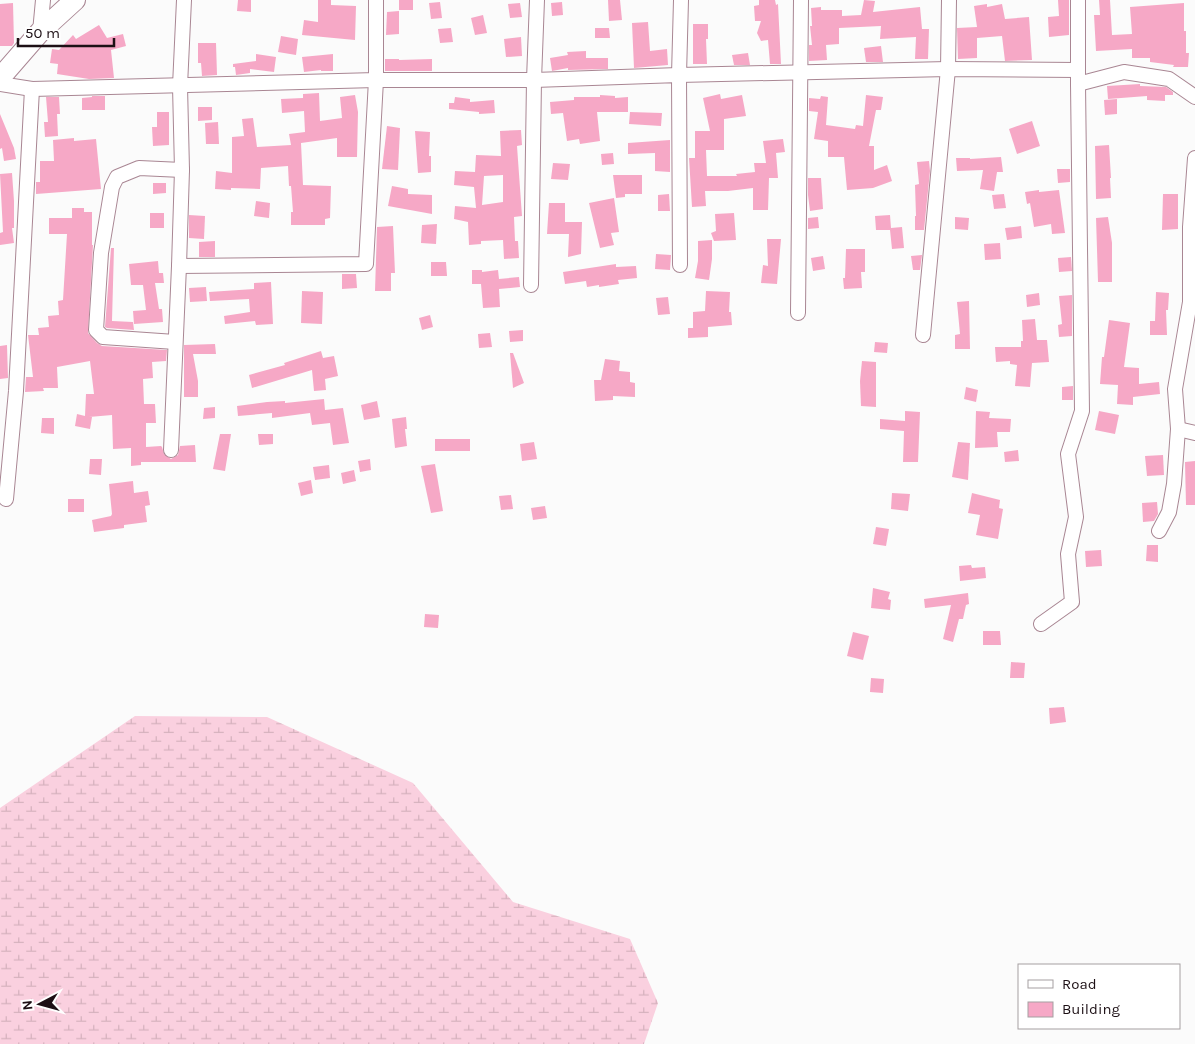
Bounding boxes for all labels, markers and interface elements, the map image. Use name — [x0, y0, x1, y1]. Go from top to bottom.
scale bar — [18, 15, 114, 47]
text: 50 m — [25, 24, 60, 42]
legend — [1018, 964, 1180, 1029]
text: Road — [1062, 975, 1097, 993]
north arrow — [15, 979, 65, 1029]
text: N — [19, 999, 37, 1011]
text: Building — [1062, 1000, 1120, 1018]

